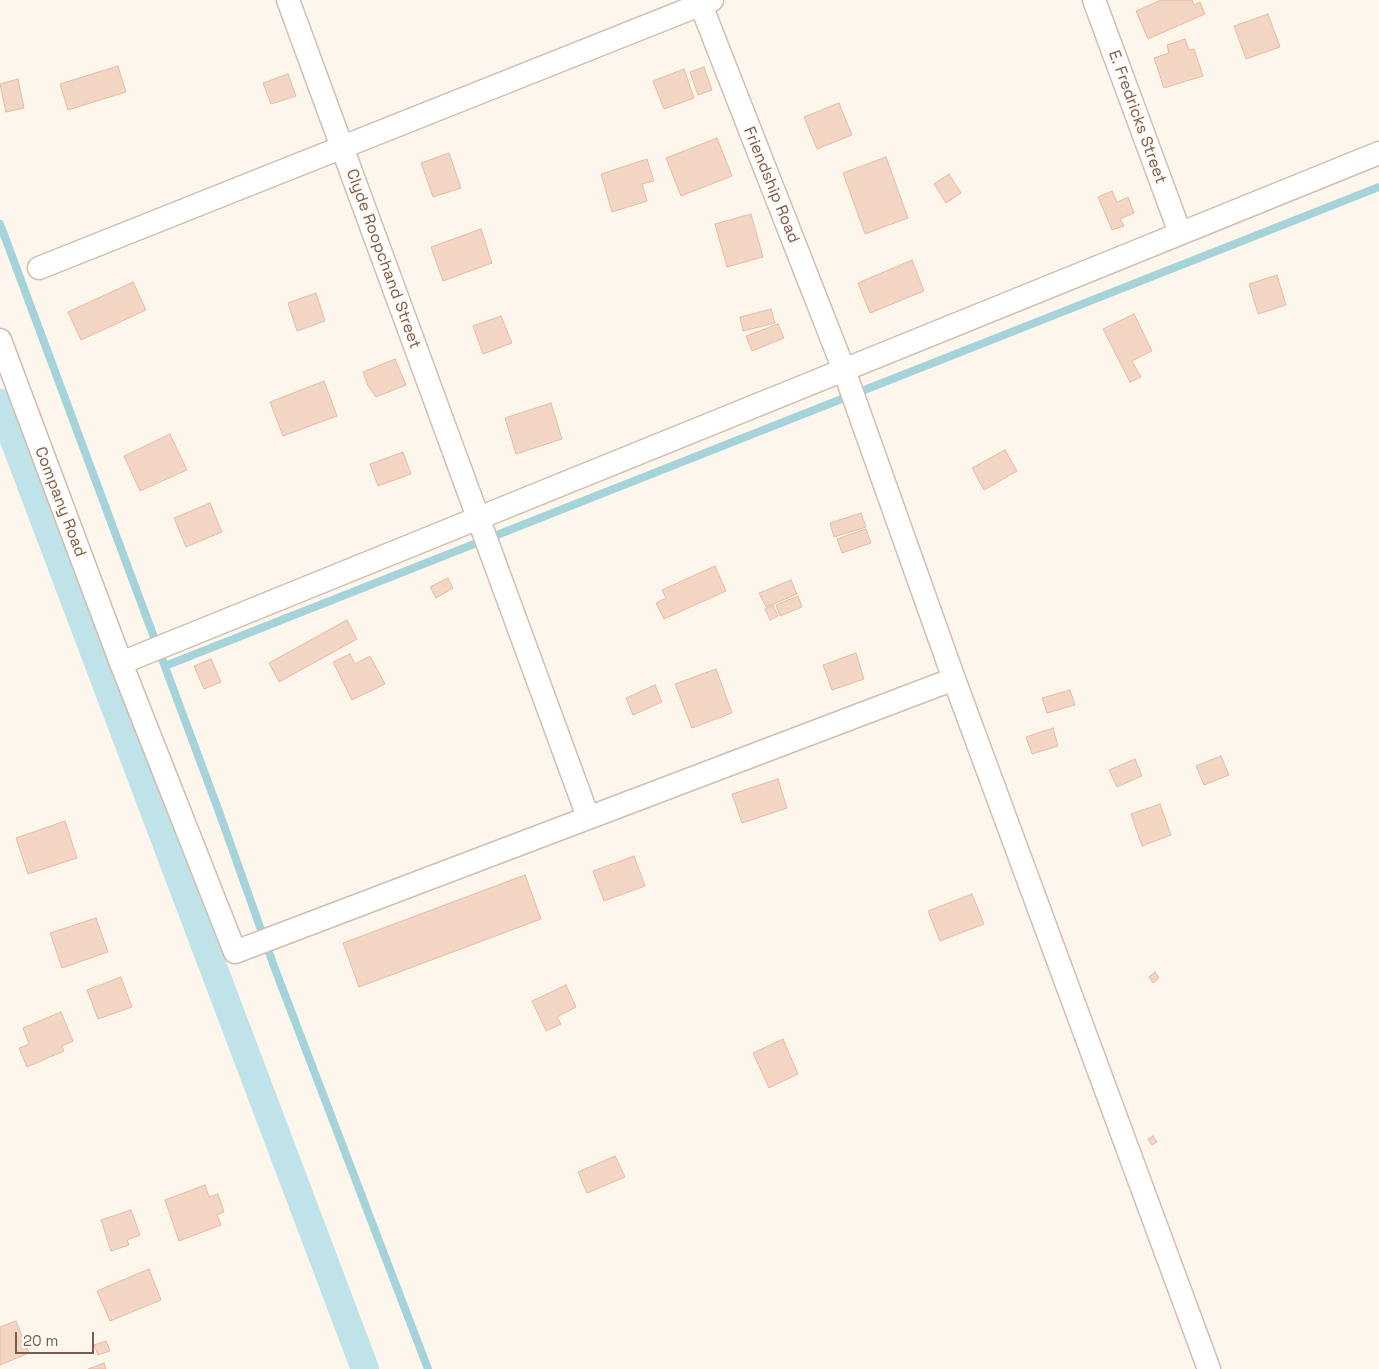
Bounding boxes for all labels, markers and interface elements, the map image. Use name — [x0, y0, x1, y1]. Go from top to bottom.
street label: E. Fredricks Street — [1104, 48, 1170, 186]
street label: Friendship Road — [739, 124, 803, 246]
street label: Clyde Roopchand Street — [342, 167, 424, 351]
street label: Company Road — [30, 444, 90, 560]
scale bar — [18, 1322, 96, 1354]
text: 20 m — [23, 1331, 58, 1350]

